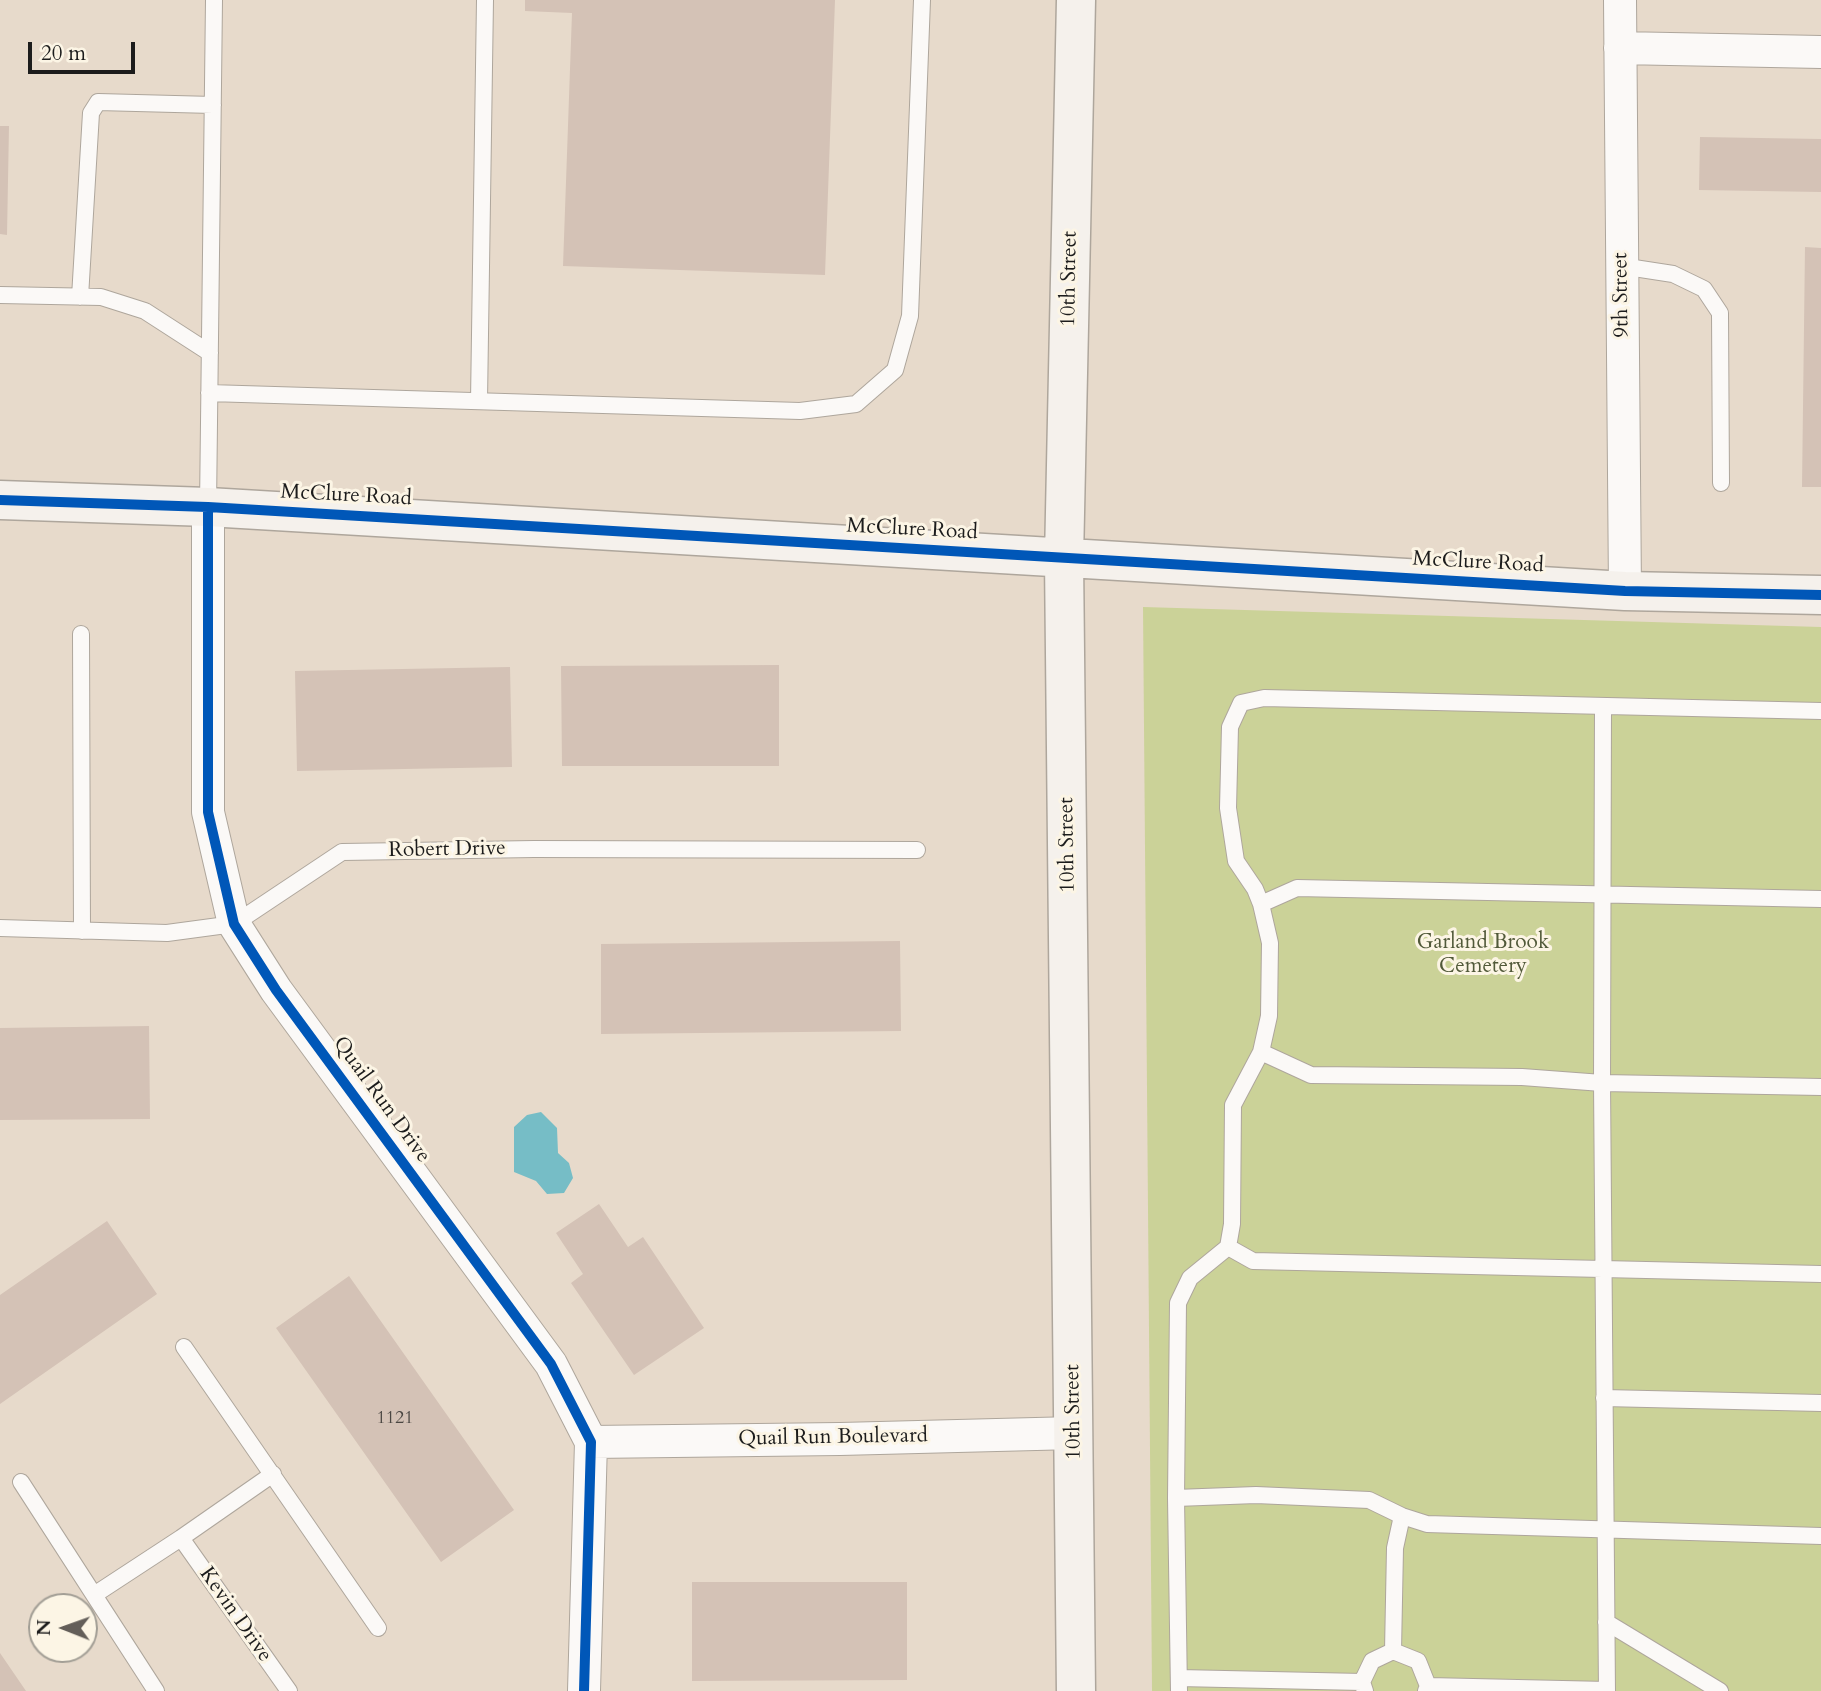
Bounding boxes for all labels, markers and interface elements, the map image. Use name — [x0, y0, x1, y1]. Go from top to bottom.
scale bar — [32, 28, 138, 72]
text: 20 m — [41, 39, 86, 68]
street label: 10th Street — [1057, 231, 1083, 327]
street label: 9th Street — [1609, 252, 1635, 338]
street label: McClure Road — [280, 480, 412, 512]
street label: McClure Road — [846, 514, 978, 546]
street label: McClure Road — [1412, 547, 1544, 579]
street label: 10th Street — [1055, 797, 1081, 893]
street label: Robert Drive — [388, 836, 506, 864]
park label: Garland Brook Cemetery — [1417, 930, 1549, 980]
street label: Quail Run Drive — [327, 1032, 435, 1168]
street label: 10th Street — [1061, 1364, 1087, 1460]
house number: 1121 — [377, 1408, 413, 1430]
street label: Quail Run Boulevard — [738, 1424, 928, 1452]
street label: Kevin Drive — [193, 1563, 277, 1667]
north arrow — [28, 1593, 98, 1663]
text: N — [31, 1619, 57, 1636]

